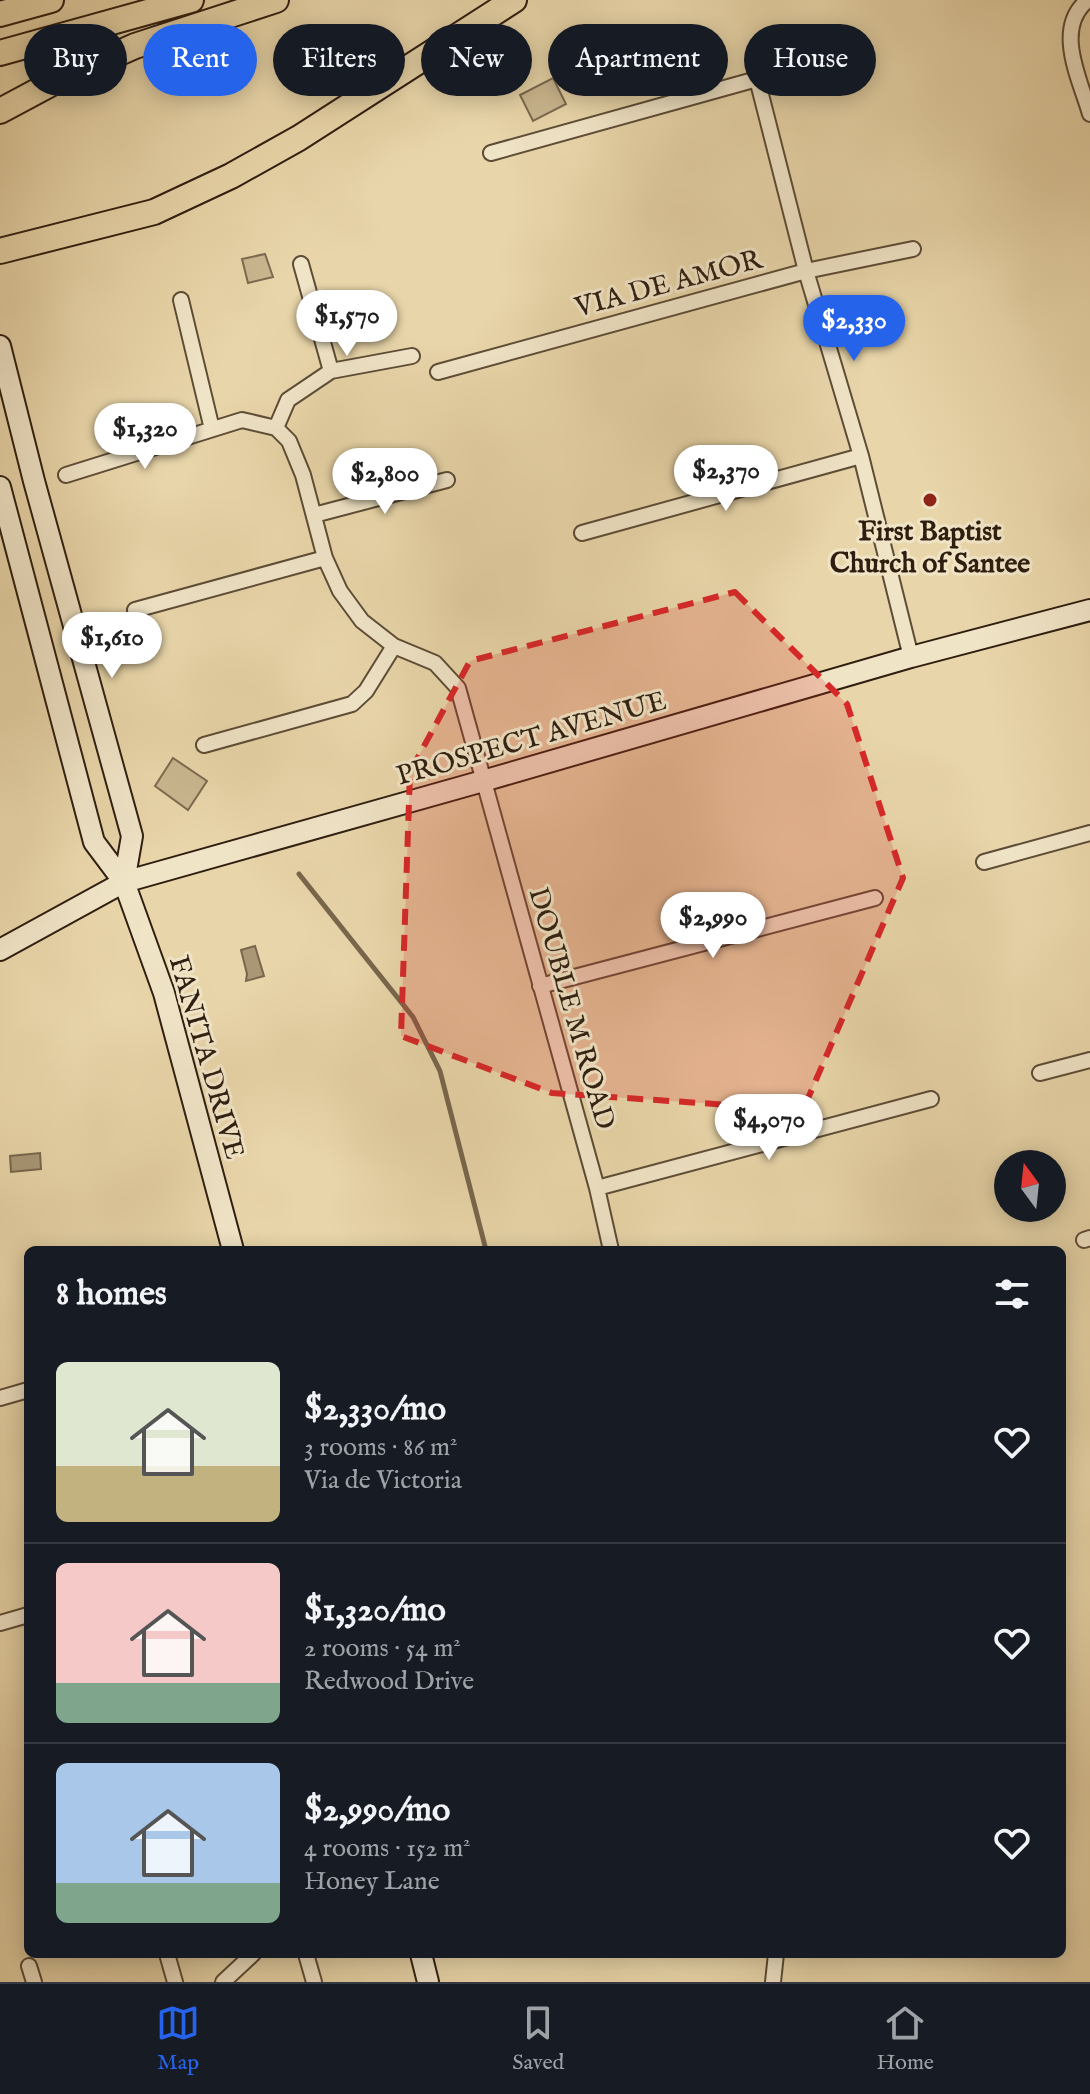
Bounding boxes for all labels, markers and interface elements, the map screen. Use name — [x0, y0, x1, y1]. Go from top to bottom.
chip: Buy — [24, 24, 127, 96]
chip: Rent — [143, 24, 257, 96]
chip: Filters — [273, 24, 405, 96]
chip: New — [421, 24, 532, 96]
chip: Apartment — [548, 24, 728, 96]
chip: House — [744, 24, 876, 96]
street label: VIA DE AMOR — [570, 242, 767, 326]
pin: $1,570 — [282, 290, 412, 358]
pin: $2,330 — [789, 295, 919, 363]
text: $1,570 — [314, 299, 380, 332]
text: $2,330 — [821, 304, 887, 337]
pin: $1,320 — [80, 403, 210, 471]
text: $1,320 — [112, 412, 178, 445]
pin: $2,370 — [661, 445, 791, 513]
pin: $2,800 — [320, 448, 450, 516]
text: $2,370 — [692, 454, 760, 487]
text: $2,800 — [350, 457, 420, 490]
marker: First Baptist Church of Santee — [921, 491, 939, 509]
place label: First Baptist Church of Santee — [830, 515, 1030, 582]
pin: $1,610 — [47, 612, 177, 680]
text: $1,610 — [80, 621, 144, 654]
street label: PROSPECT AVENUE — [393, 684, 671, 795]
street label: DOUBLE M ROAD — [519, 884, 622, 1134]
pin: $2,990 — [648, 892, 778, 960]
text: $2,990 — [679, 901, 748, 934]
street label: FANITA DRIVE — [160, 952, 251, 1163]
pin: $4,070 — [704, 1094, 834, 1162]
text: $4,070 — [733, 1103, 805, 1136]
north arrow — [994, 1150, 1066, 1222]
map controls — [994, 1150, 1066, 1222]
icon: filters — [990, 1272, 1034, 1316]
text: 8 homes — [56, 1273, 167, 1316]
text: $2,330/mo — [304, 1388, 446, 1431]
icon: home — [120, 1394, 216, 1490]
icon: heart — [990, 1420, 1034, 1464]
text: 3 rooms · 86 m² — [304, 1431, 457, 1464]
text: Via de Victoria — [304, 1464, 462, 1497]
text: $1,320/mo — [304, 1589, 446, 1632]
icon: home — [120, 1595, 216, 1691]
icon: heart — [990, 1621, 1034, 1665]
text: 2 rooms · 54 m² — [304, 1632, 461, 1665]
text: Redwood Drive — [304, 1665, 474, 1698]
text: $2,990/mo — [304, 1789, 450, 1832]
icon: home — [120, 1795, 216, 1891]
icon: heart — [990, 1821, 1034, 1865]
text: 4 rooms · 152 m² — [304, 1832, 471, 1865]
text: Honey Lane — [304, 1865, 440, 1898]
tab: Map — [156, 2001, 200, 2077]
tab: Saved — [512, 2001, 564, 2077]
tab: Home — [876, 2001, 934, 2077]

